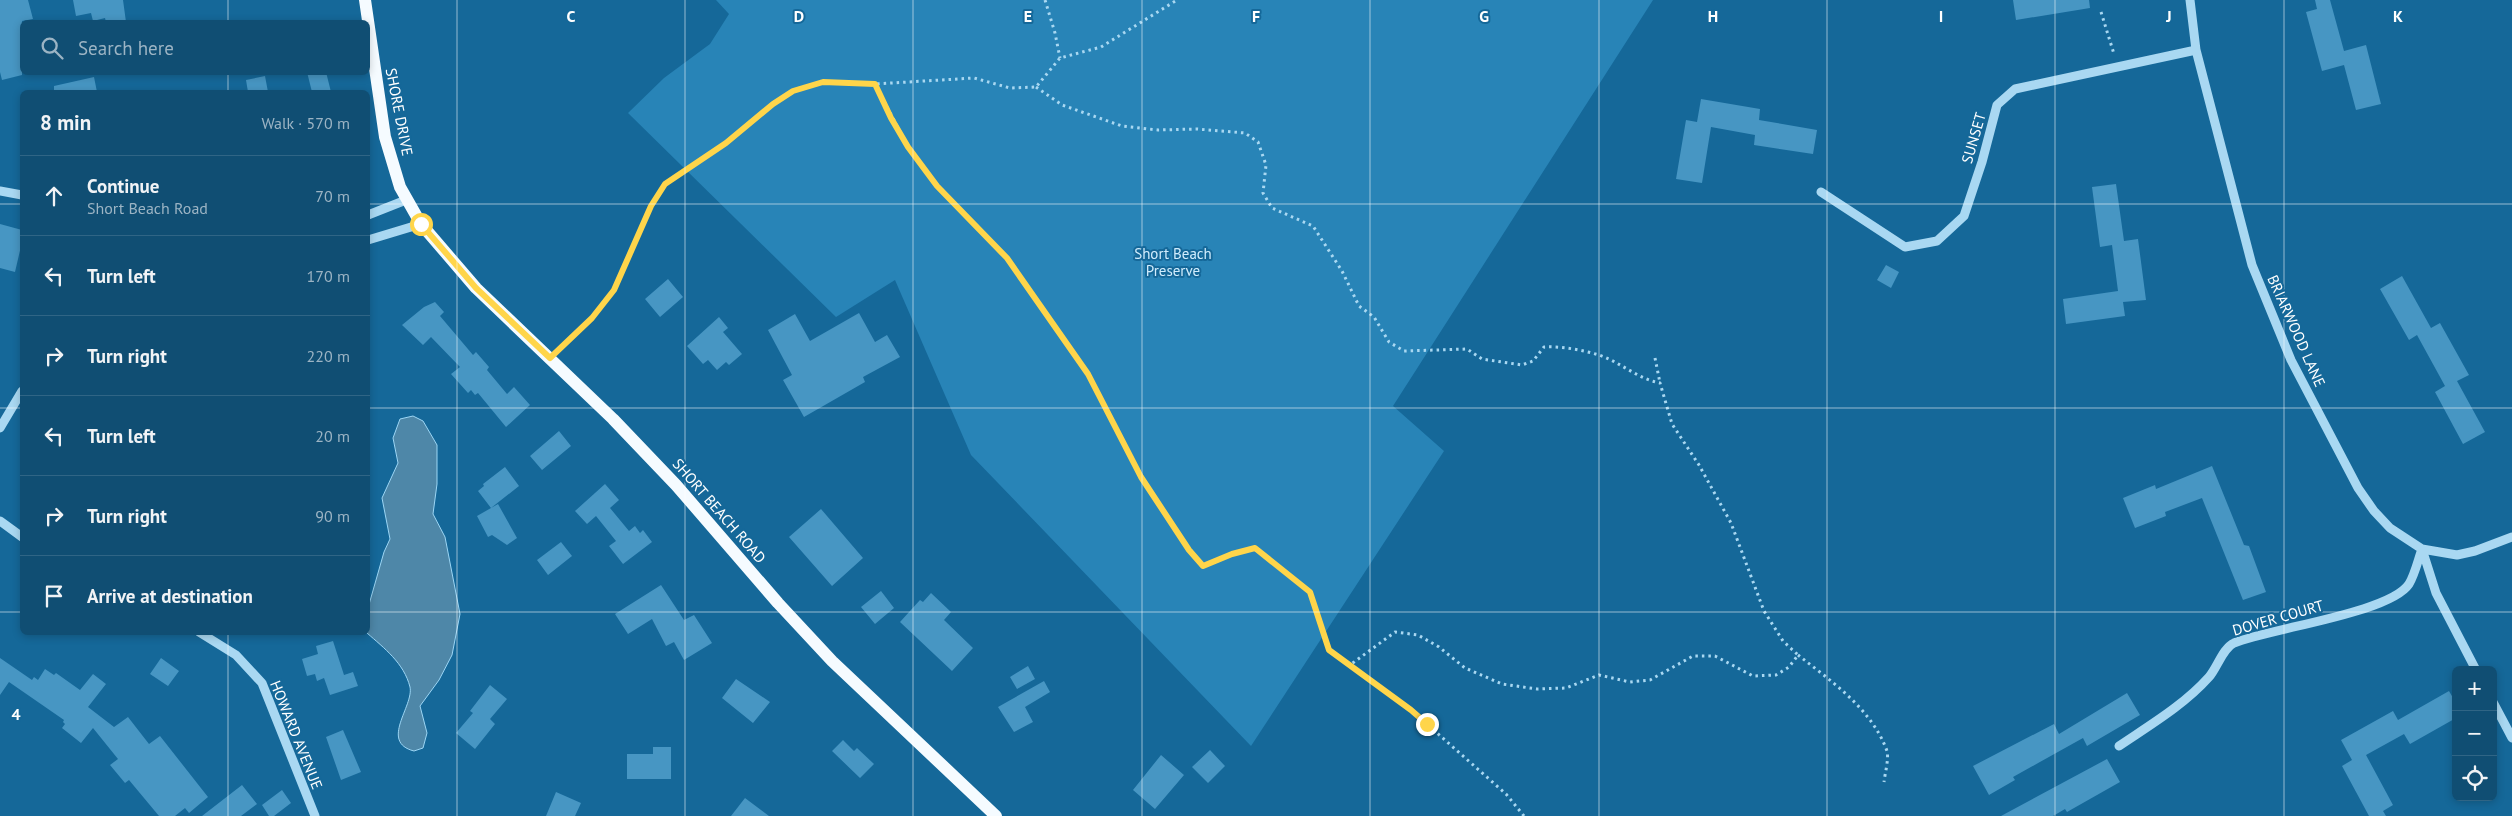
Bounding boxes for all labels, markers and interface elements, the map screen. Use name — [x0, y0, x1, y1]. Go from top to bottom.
text: C — [567, 6, 576, 26]
text: D — [794, 6, 804, 26]
text: E — [1024, 6, 1032, 26]
text: F — [1252, 6, 1260, 26]
text: G — [1479, 6, 1489, 26]
text: H — [1708, 6, 1718, 26]
text: I — [1939, 6, 1943, 26]
text: J — [2165, 6, 2172, 26]
text: K — [2393, 6, 2403, 26]
search box — [20, 20, 370, 75]
icon: search — [38, 34, 66, 62]
text: Search here — [78, 36, 174, 60]
street label: SHORE DRIVE — [382, 66, 417, 157]
text: 8 min — [40, 109, 91, 136]
street label: SUNSET — [1957, 110, 1990, 166]
text: Walk · 570 m — [261, 113, 350, 133]
text: Continue — [87, 174, 159, 198]
icon: ahead — [40, 182, 68, 210]
text: 70 m — [315, 186, 350, 206]
text: Short Beach Road — [87, 198, 208, 218]
route start — [410, 213, 433, 236]
park label: Short Beach Preserve — [1134, 244, 1212, 280]
icon: left — [40, 262, 68, 290]
text: Turn left — [87, 264, 156, 288]
text: 170 m — [307, 266, 350, 286]
street label: BRIARWOOD LANE — [2263, 272, 2330, 390]
icon: right — [40, 342, 68, 370]
text: Turn right — [87, 344, 167, 368]
text: 220 m — [307, 346, 350, 366]
icon: left — [40, 422, 68, 450]
text: Turn left — [87, 424, 156, 448]
text: 20 m — [315, 426, 350, 446]
street label: SHORT BEACH ROAD — [669, 454, 770, 567]
icon: right — [40, 502, 68, 530]
text: Turn right — [87, 504, 167, 528]
text: 90 m — [315, 506, 350, 526]
icon: arrive — [40, 582, 68, 610]
text: Arrive at destination — [87, 584, 253, 608]
street label: DOVER COURT — [2230, 595, 2326, 640]
map controls — [2452, 666, 2497, 801]
button: + — [2452, 666, 2497, 711]
street label: HOWARD AVENUE — [266, 678, 327, 792]
text: 4 — [11, 704, 21, 724]
button: − — [2452, 711, 2497, 756]
route end — [1416, 713, 1439, 736]
button: locate — [2452, 756, 2497, 801]

